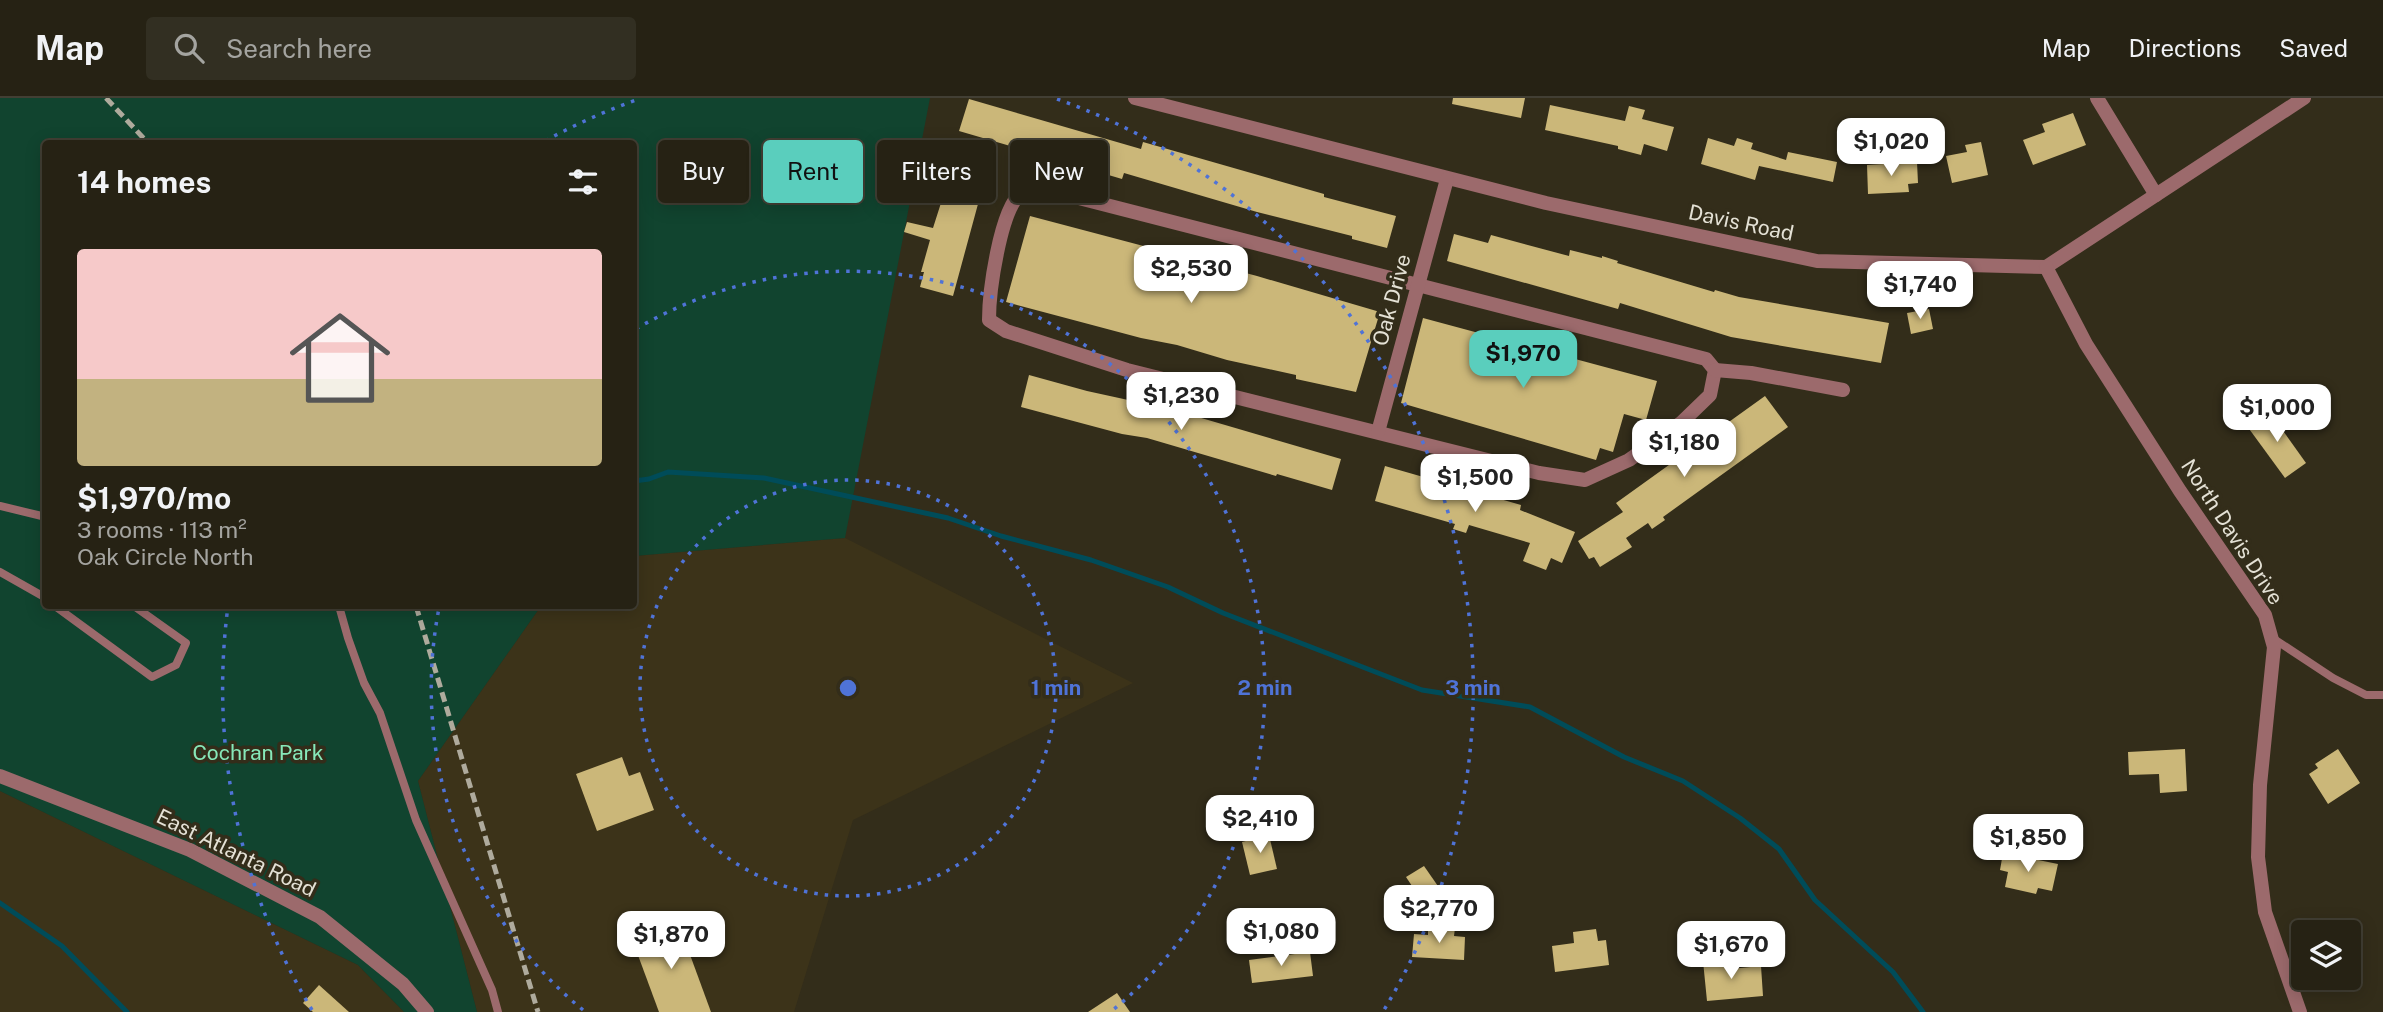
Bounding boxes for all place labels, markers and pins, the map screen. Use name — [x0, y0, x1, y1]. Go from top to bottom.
pin: $1,020 — [1834, 118, 1948, 178]
pin: $2,530 — [1134, 246, 1248, 305]
pin: $1,740 — [1863, 262, 1977, 321]
pin: $1,970 — [1466, 330, 1580, 390]
pin: $1,230 — [1124, 372, 1238, 432]
pin: $1,000 — [2220, 384, 2334, 444]
pin: $1,180 — [1627, 420, 1741, 479]
pin: $1,500 — [1418, 454, 1532, 514]
centre of rings — [836, 676, 860, 700]
pin: $2,410 — [1203, 796, 1317, 855]
pin: $1,850 — [1971, 814, 2085, 874]
pin: $2,770 — [1382, 886, 1496, 945]
pin: $1,080 — [1224, 908, 1338, 968]
pin: $1,870 — [614, 912, 728, 971]
pin: $1,670 — [1674, 922, 1788, 981]

